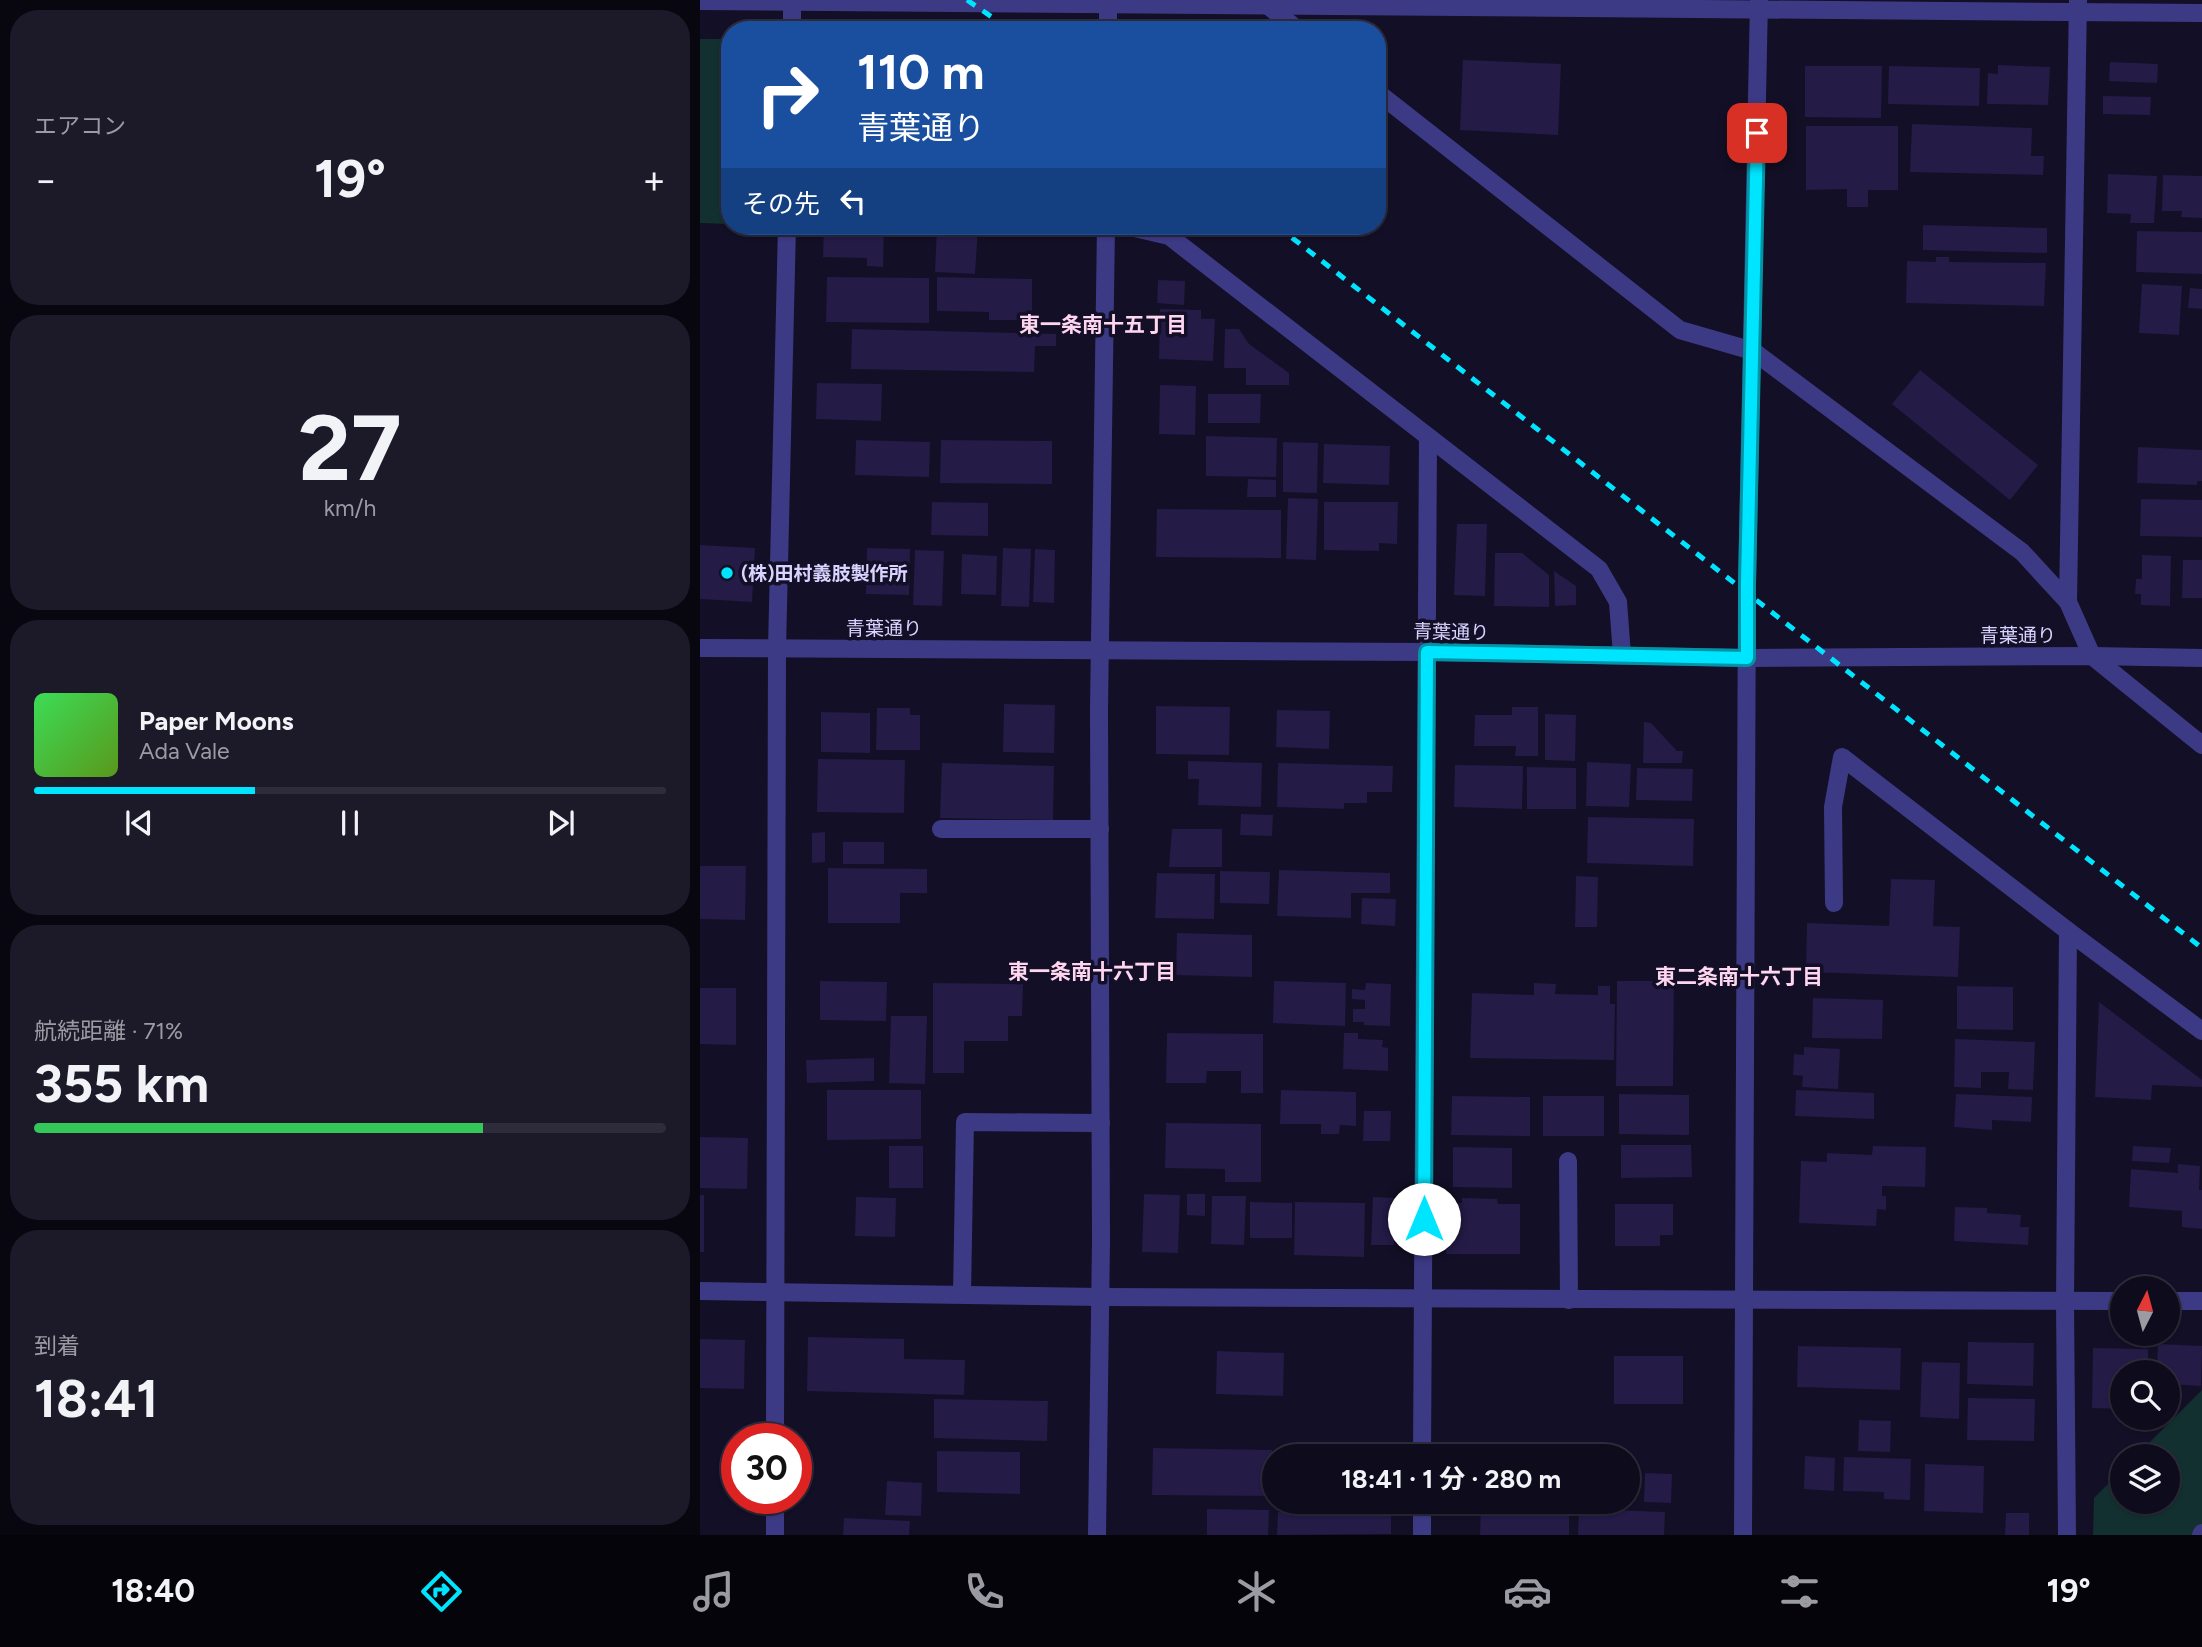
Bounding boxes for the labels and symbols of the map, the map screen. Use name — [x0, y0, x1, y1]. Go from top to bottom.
pin — [1727, 103, 1787, 163]
district label: 東一条南十五丁目 — [1019, 312, 1187, 337]
place label: (株)田村義肢製作所 — [741, 562, 908, 585]
marker: (株)田村義肢製作所 — [719, 565, 735, 581]
street label: 青葉通り — [846, 617, 922, 640]
street label: 青葉通り — [1413, 620, 1489, 644]
street label: 青葉通り — [1980, 624, 2056, 647]
district label: 東一条南十六丁目 — [1008, 959, 1176, 984]
district label: 東二条南十六丁目 — [1655, 964, 1823, 989]
position arrow — [1387, 1182, 1461, 1256]
north arrow — [2110, 1276, 2180, 1346]
speed limit sign: 30 — [721, 1423, 812, 1514]

